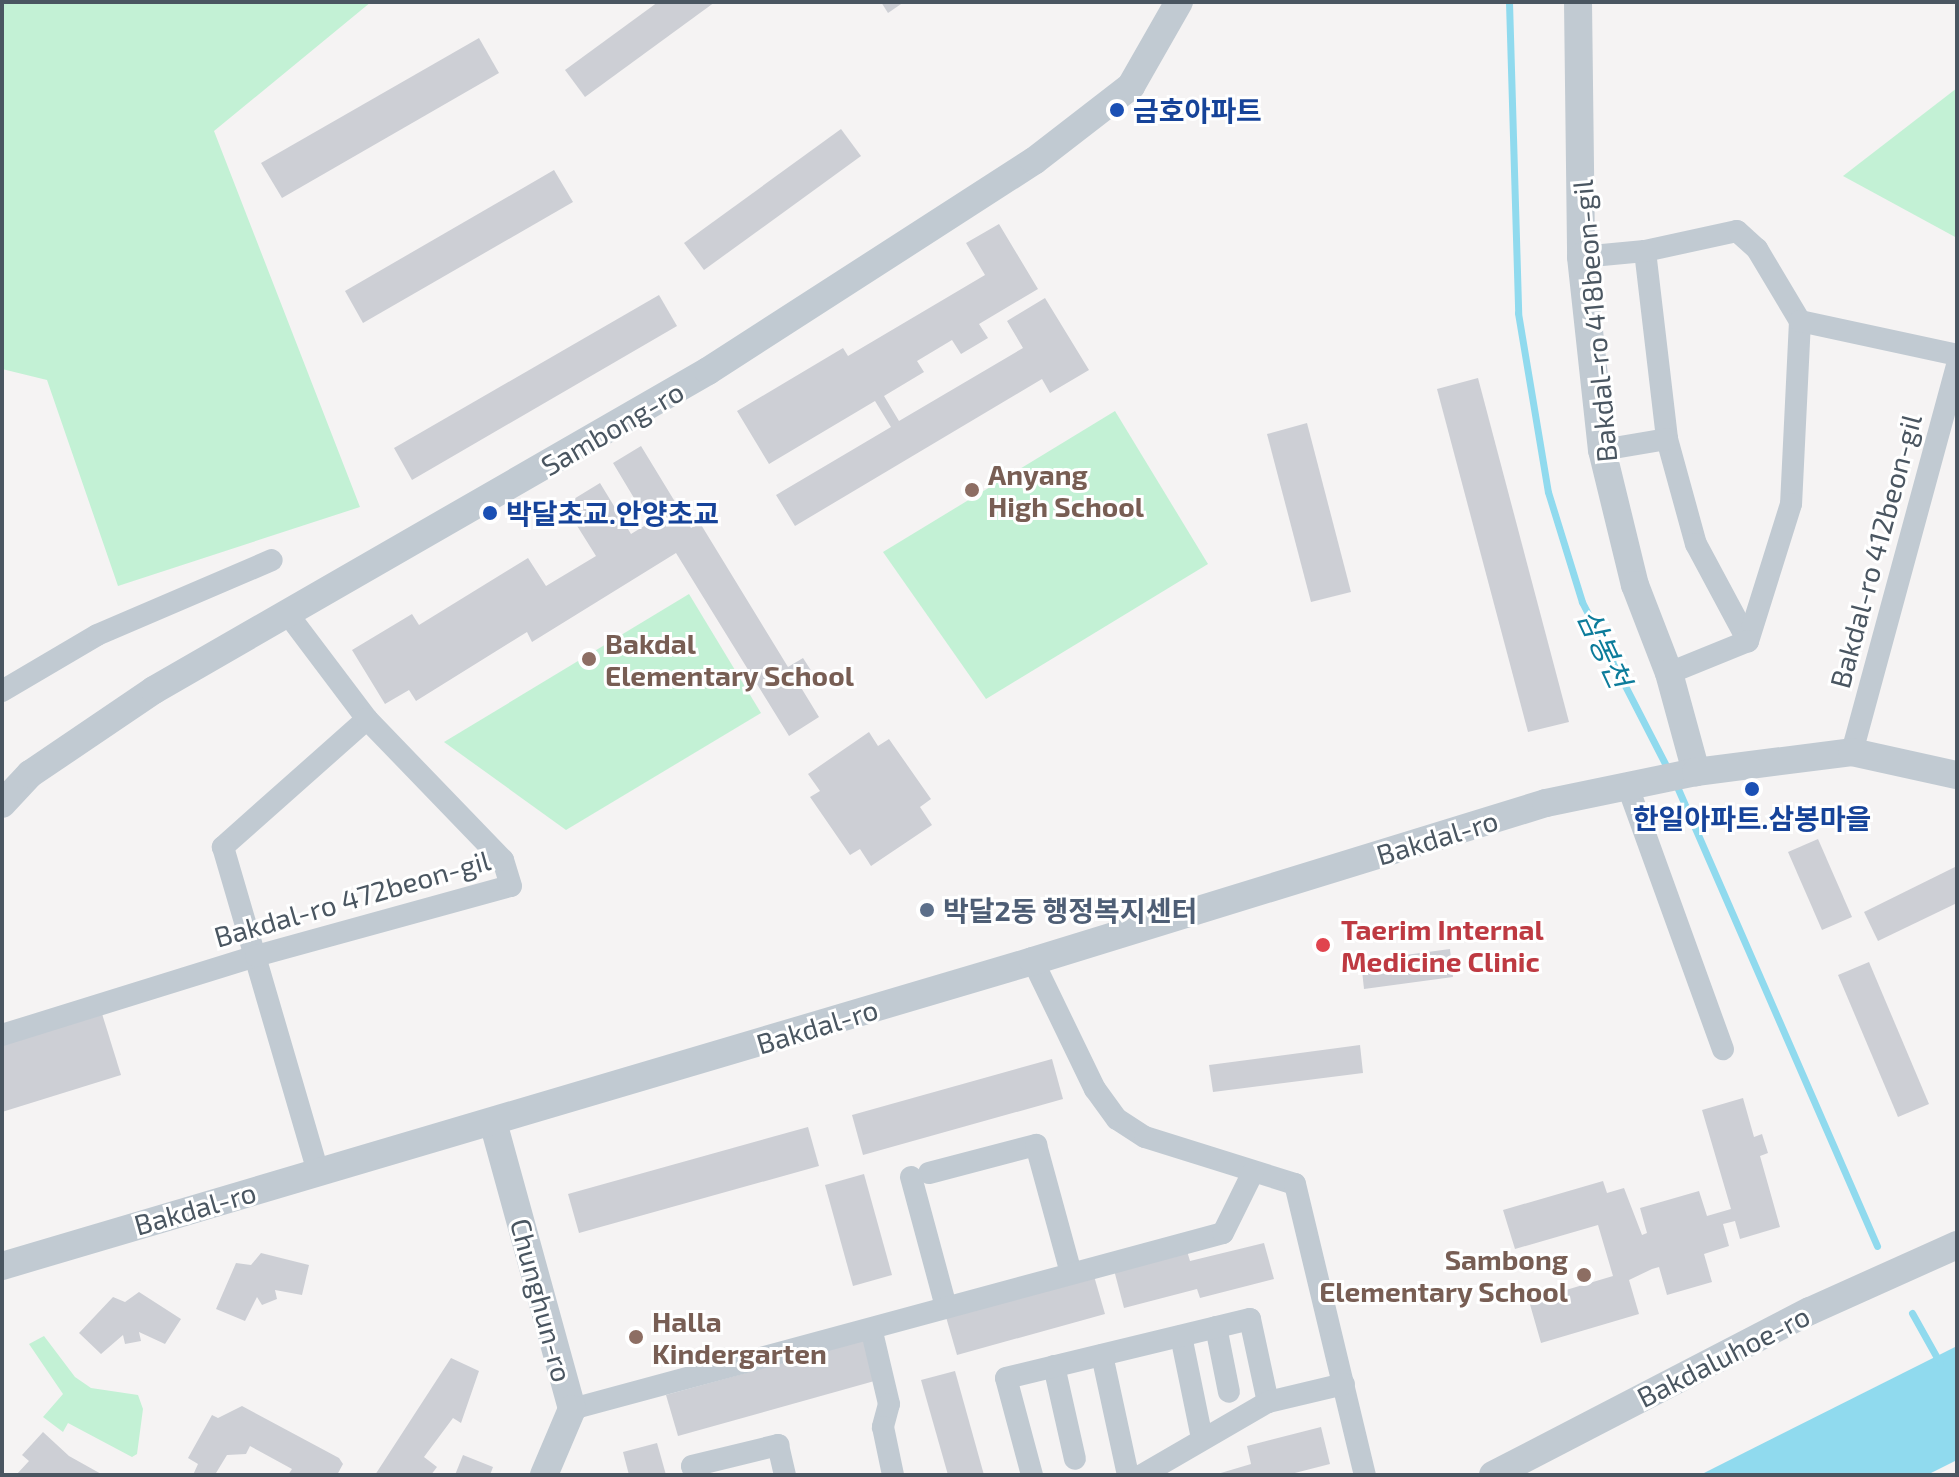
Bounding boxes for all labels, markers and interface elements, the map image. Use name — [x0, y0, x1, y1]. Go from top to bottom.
place label: 금호아파트 — [1133, 93, 1262, 127]
marker: 금호아파트 — [1108, 101, 1126, 119]
street label: Bakdal-ro 418beon-gil — [1565, 178, 1623, 464]
street label: Sambong-ro — [535, 374, 689, 482]
street label: Bakdal-ro 412beon-gil — [1822, 410, 1928, 692]
place label: Anyang High School — [988, 457, 1144, 523]
marker: Anyang High School — [963, 481, 981, 499]
place label: 박달초교.안양초교 — [506, 496, 719, 530]
marker: 박달초교.안양초교 — [481, 504, 499, 522]
water label: 삼봉천 — [1571, 603, 1639, 693]
place label: Bakdal Elementary School — [605, 626, 854, 692]
marker: Bakdal Elementary School — [580, 650, 598, 668]
marker: 한일아파트.삼봉마을 — [1743, 780, 1761, 798]
place label: 한일아파트.삼봉마을 — [1633, 801, 1871, 835]
street label: Bakdal-ro — [1372, 803, 1502, 871]
street label: Bakdal-ro 472beon-gil — [210, 843, 494, 953]
place label: 박달2동 행정복지센터 — [943, 893, 1197, 927]
marker: 박달2동 행정복지센터 — [918, 901, 936, 919]
place label: Taerim Internal Medicine Clinic — [1341, 912, 1544, 978]
marker: Taerim Internal Medicine Clinic — [1312, 934, 1334, 956]
street label: Bakdal-ro — [752, 992, 882, 1060]
street label: Bakdal-ro — [130, 1175, 260, 1241]
street label: Chunghun-ro — [504, 1215, 580, 1385]
place label: Sambong Elementary School — [1319, 1242, 1568, 1308]
marker: Sambong Elementary School — [1575, 1266, 1593, 1284]
street label: Bakdaluhoe-ro — [1631, 1298, 1815, 1414]
place label: Halla Kindergarten — [652, 1304, 827, 1370]
marker: Halla Kindergarten — [627, 1328, 645, 1346]

